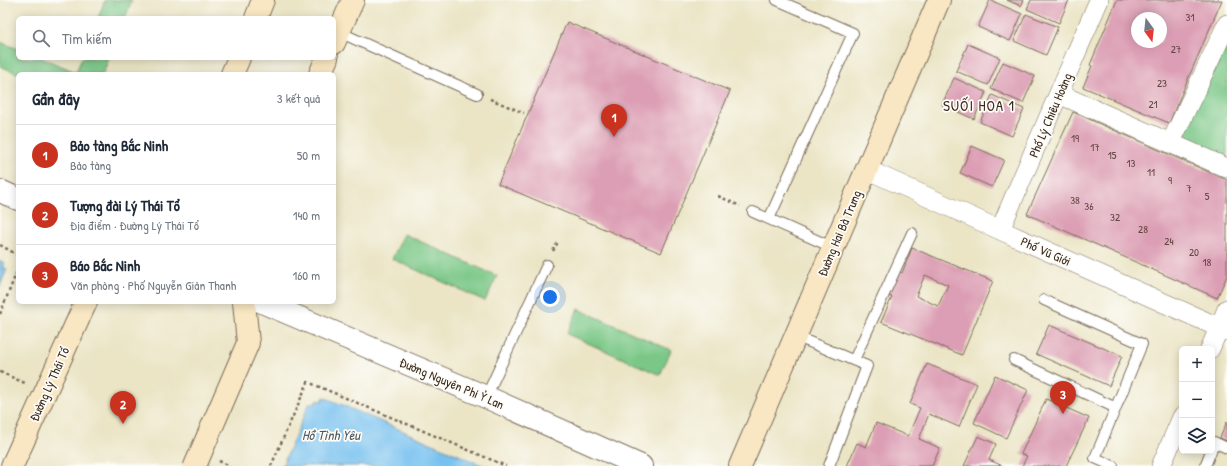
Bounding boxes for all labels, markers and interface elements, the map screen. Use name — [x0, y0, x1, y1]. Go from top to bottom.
house number: 31 — [1186, 10, 1194, 24]
north arrow — [1131, 12, 1167, 48]
search box — [16, 16, 336, 60]
icon: search — [30, 27, 52, 49]
text: Tìm kiếm — [62, 28, 112, 49]
house number: 27 — [1171, 42, 1181, 56]
street label: Phố Lý Chiêu Hoàng — [1024, 70, 1076, 160]
house number: 23 — [1157, 76, 1167, 90]
text: Gần đây — [32, 87, 80, 110]
text: 3 kết quả — [277, 89, 320, 107]
district label: SUỐI HOA 1 — [943, 95, 1015, 116]
house number: 21 — [1148, 97, 1158, 111]
pin: 1 — [601, 104, 627, 137]
house number: 19 — [1071, 131, 1079, 145]
text: Bảo tàng Bắc Ninh — [70, 135, 168, 156]
house number: 17 — [1090, 140, 1100, 154]
text: 1 — [43, 146, 47, 164]
text: 50 m — [297, 146, 320, 164]
house number: 15 — [1108, 148, 1117, 162]
text: Bảo tàng — [70, 156, 111, 174]
house number: 13 — [1127, 156, 1136, 170]
house number: 11 — [1147, 165, 1155, 179]
house number: 9 — [1168, 173, 1172, 187]
house number: 7 — [1186, 181, 1192, 195]
street label: Đường Hai Bà Trưng — [813, 187, 865, 279]
house number: 5 — [1205, 189, 1210, 203]
house number: 38 — [1070, 193, 1080, 207]
text: Tượng đài Lý Thái Tổ — [70, 195, 180, 216]
house number: 36 — [1084, 199, 1094, 213]
text: 2 — [42, 206, 48, 224]
text: 140 m — [293, 206, 320, 224]
house number: 32 — [1110, 210, 1120, 224]
text: Địa điểm · Đường Lý Thái Tổ — [70, 216, 199, 234]
house number: 28 — [1138, 222, 1148, 236]
street label: Phố Vũ Giới — [1018, 232, 1074, 270]
house number: 24 — [1164, 234, 1174, 248]
house number: 20 — [1189, 245, 1199, 259]
text: Báo Bắc Ninh — [70, 255, 140, 276]
house number: 18 — [1203, 255, 1212, 269]
text: 3 — [42, 266, 48, 284]
text: 160 m — [292, 266, 320, 284]
text: Văn phòng · Phố Nguyễn Giản Thanh — [70, 276, 236, 294]
your location — [540, 287, 560, 307]
street label: Đường Lý Thái Tổ — [25, 344, 73, 424]
map controls — [1179, 346, 1215, 454]
button: + — [1179, 346, 1215, 382]
street label: Đường Nguyên Phi Ỷ Lan — [397, 353, 507, 413]
pin: 3 — [1050, 381, 1076, 414]
button: − — [1179, 382, 1215, 418]
pin: 2 — [110, 391, 136, 424]
button: layers — [1179, 418, 1215, 454]
water label: Hồ Tình Yêu — [302, 425, 361, 444]

